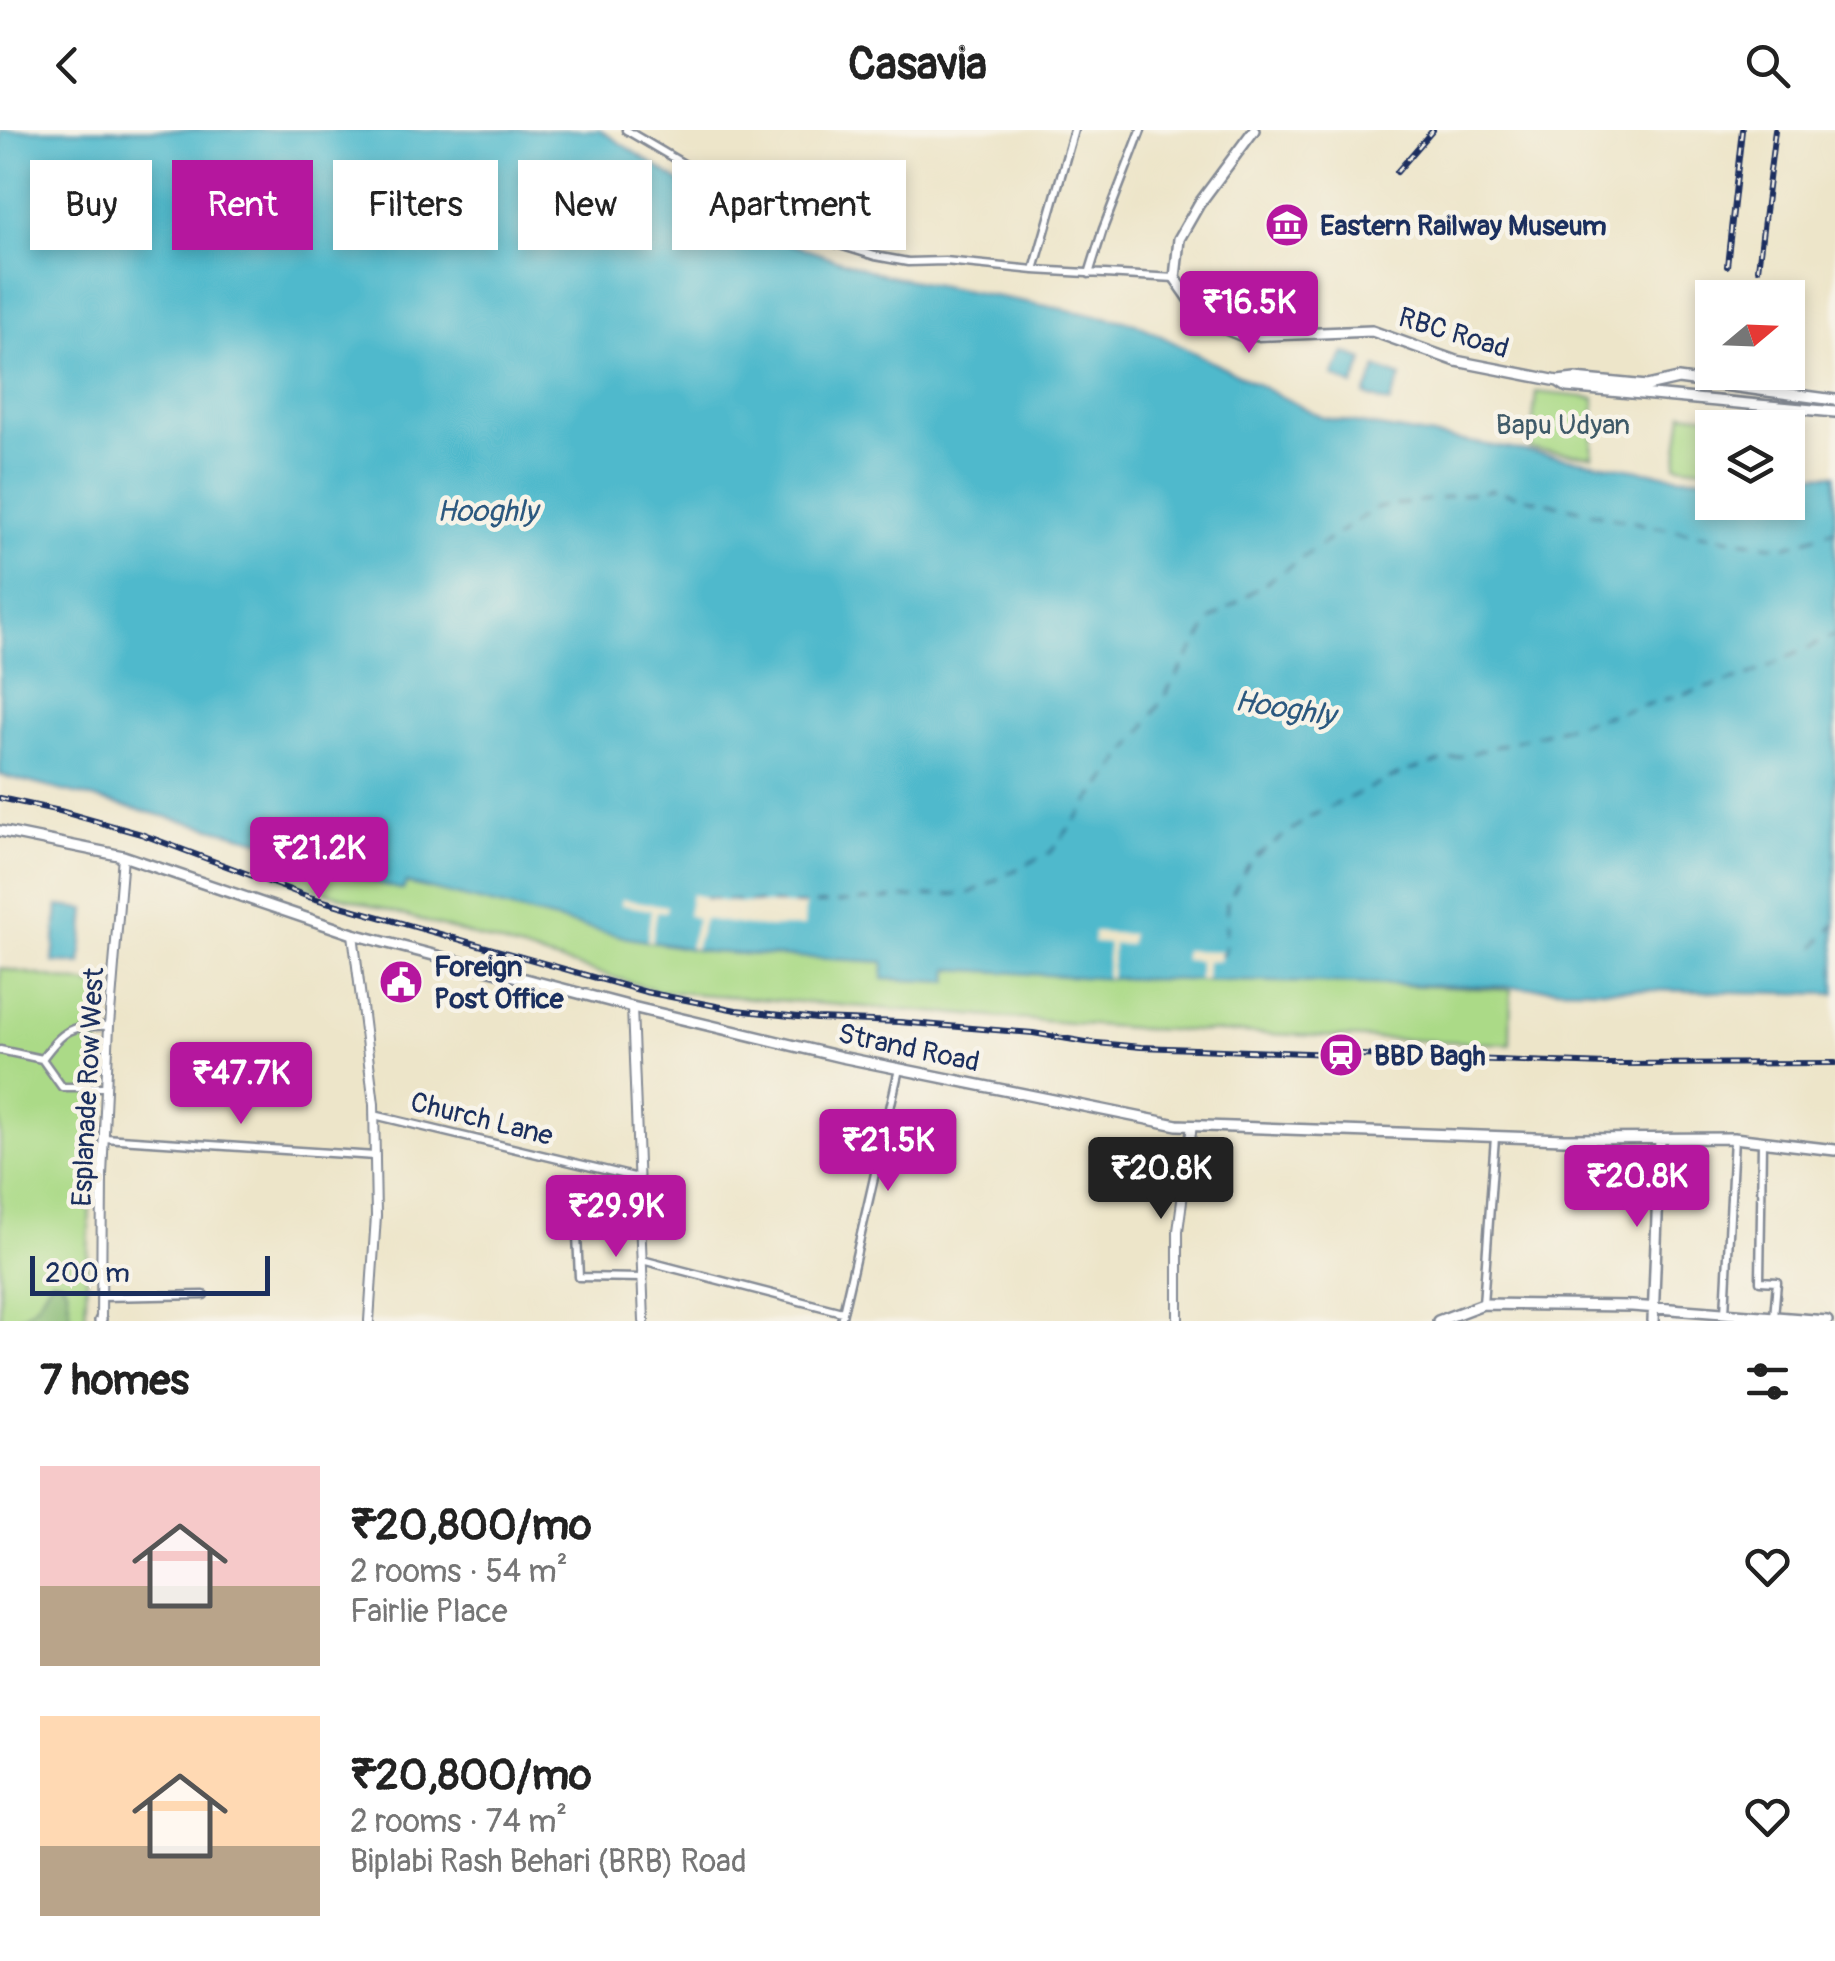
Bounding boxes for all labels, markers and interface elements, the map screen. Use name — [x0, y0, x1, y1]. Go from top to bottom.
text: Casavia — [848, 37, 987, 93]
icon: back — [40, 38, 95, 93]
icon: search — [1740, 38, 1795, 93]
chip: Buy — [30, 160, 152, 250]
chip: Rent — [172, 160, 313, 250]
chip: Filters — [333, 160, 498, 250]
chip: New — [518, 160, 652, 250]
chip: Apartment — [672, 160, 906, 250]
museum icon: Eastern Railway Museum — [1264, 202, 1310, 248]
place label: Eastern Railway Museum — [1320, 209, 1607, 244]
pin: ₹16.5K — [1168, 271, 1330, 356]
north arrow — [1695, 280, 1805, 390]
map controls — [1695, 280, 1805, 520]
text: ₹16.5K — [1202, 283, 1296, 323]
street label: RBC Road — [1394, 300, 1513, 367]
park label: Bapu Udyan — [1496, 408, 1630, 443]
button: layers — [1695, 410, 1805, 520]
water label: Hooghly — [437, 493, 541, 530]
water label: Hooghly — [1232, 682, 1342, 735]
pin: ₹21.2K — [238, 817, 400, 902]
text: ₹21.2K — [272, 829, 366, 869]
place label: Foreign Post Office — [434, 950, 565, 1017]
public building icon: Foreign Post Office — [378, 959, 424, 1005]
street label: Esplanade Row West — [65, 966, 112, 1208]
street label: Strand Road — [835, 1016, 982, 1080]
station icon: BBD Bagh — [1318, 1032, 1364, 1078]
place label: BBD Bagh — [1374, 1039, 1486, 1074]
pin: ₹47.7K — [160, 1042, 322, 1127]
text: ₹47.7K — [192, 1054, 290, 1094]
street label: Church Lane — [407, 1085, 557, 1154]
pin: ₹21.5K — [807, 1109, 969, 1194]
text: ₹21.5K — [841, 1121, 935, 1161]
pin: ₹20.8K — [1080, 1137, 1242, 1222]
pin: ₹20.8K — [1556, 1145, 1718, 1230]
text: ₹20.8K — [1110, 1149, 1212, 1189]
text: ₹20.8K — [1586, 1157, 1688, 1197]
pin: ₹29.9K — [535, 1175, 697, 1260]
text: ₹29.9K — [568, 1187, 664, 1227]
scale bar — [30, 1251, 270, 1296]
text: 200 m — [45, 1256, 130, 1291]
icon: filters — [1740, 1354, 1795, 1409]
text: 7 homes — [40, 1355, 189, 1407]
text: ₹20,800/mo — [350, 1500, 592, 1552]
icon: home — [120, 1506, 240, 1626]
icon: heart — [1740, 1539, 1795, 1594]
text: 2 rooms · 54 m² — [350, 1552, 568, 1592]
text: Fairlie Place — [350, 1592, 508, 1632]
text: ₹20,800/mo — [350, 1750, 592, 1802]
icon: home — [120, 1756, 240, 1876]
icon: heart — [1740, 1789, 1795, 1844]
text: 2 rooms · 74 m² — [350, 1802, 567, 1842]
text: Biplabi Rash Behari (BRB) Road — [350, 1842, 747, 1882]

